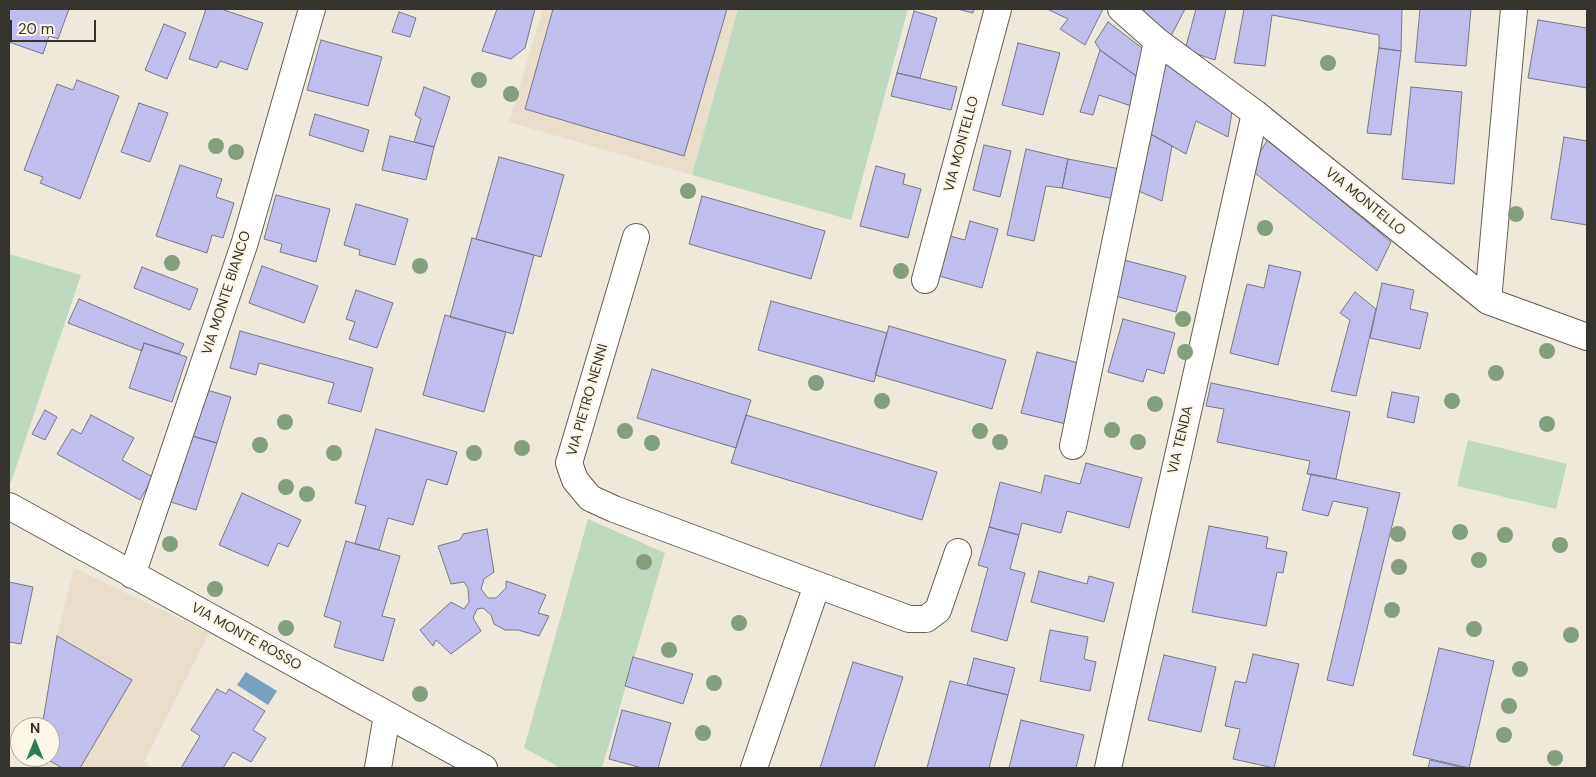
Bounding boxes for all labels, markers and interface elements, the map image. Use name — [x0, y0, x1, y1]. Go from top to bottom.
scale bar — [12, 10, 99, 42]
text: 20 m — [18, 19, 54, 39]
street label: VIA MONTELLO — [941, 94, 983, 194]
street label: VIA MONTELLO — [1321, 165, 1409, 239]
street label: VIA MONTE BIANCO — [199, 229, 255, 357]
street label: VIA PIETRO NENNI — [564, 342, 612, 458]
street label: VIA TENDA — [1165, 404, 1197, 476]
street label: VIA MONTE ROSSO — [188, 600, 304, 674]
north arrow — [10, 717, 60, 767]
text: N — [30, 719, 40, 737]

